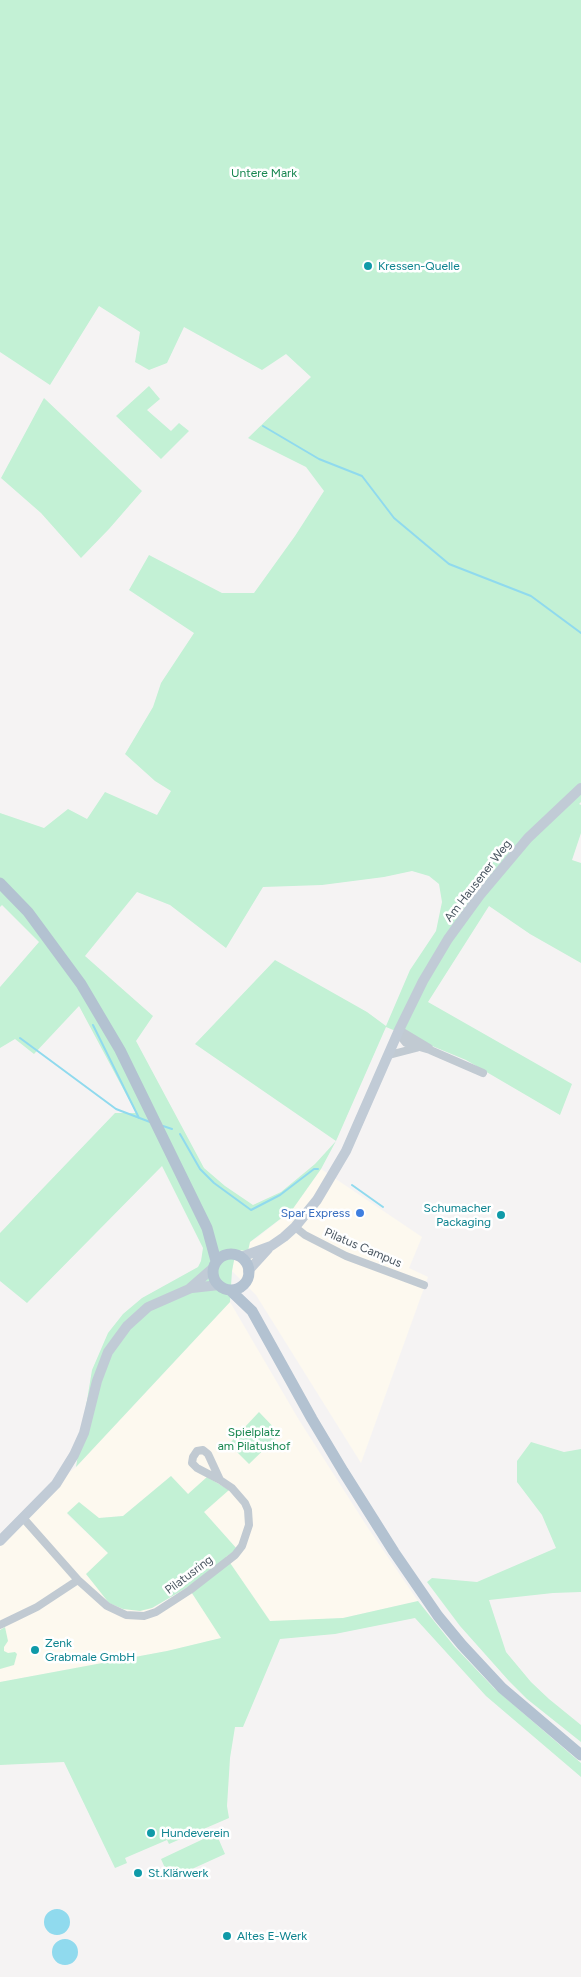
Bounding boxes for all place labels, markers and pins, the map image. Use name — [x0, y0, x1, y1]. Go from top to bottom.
place label: Kressen-Quelle — [378, 259, 460, 273]
marker: Kressen-Quelle — [362, 260, 374, 272]
place label: Schumacher Packaging — [424, 1201, 491, 1229]
place label: Spar Express — [281, 1206, 350, 1220]
marker: Spar Express — [354, 1207, 366, 1219]
marker: Schumacher Packaging — [495, 1209, 507, 1221]
place label: Zenk Grabmale GmbH — [45, 1636, 135, 1664]
marker: Zenk Grabmale GmbH — [29, 1644, 41, 1656]
place label: Hundeverein — [161, 1826, 230, 1840]
marker: Hundeverein — [145, 1827, 157, 1839]
place label: St.Klärwerk — [148, 1866, 208, 1880]
marker: St.Klärwerk — [132, 1867, 144, 1879]
place label: Altes E-Werk — [237, 1929, 307, 1943]
marker: Altes E-Werk — [221, 1930, 233, 1942]

